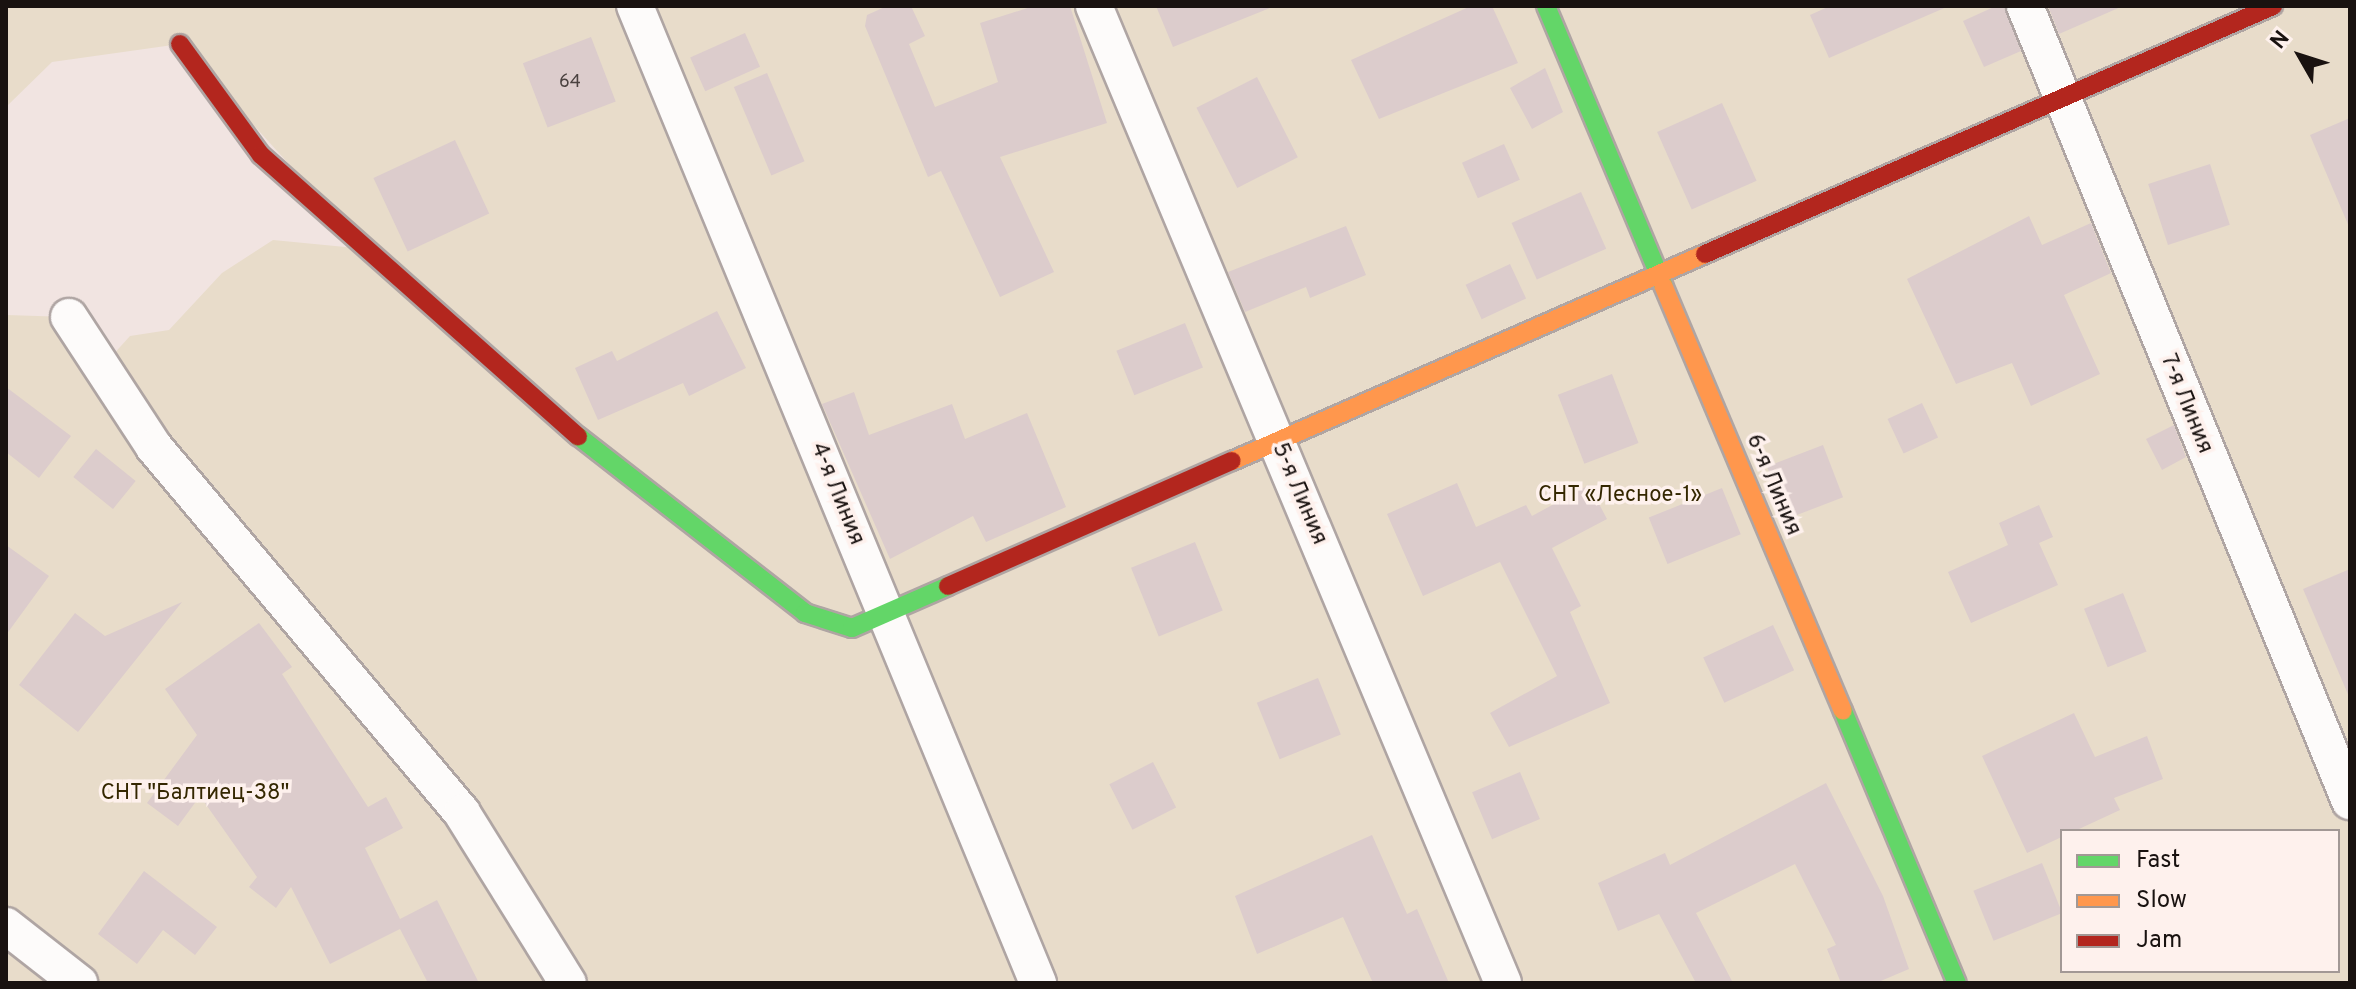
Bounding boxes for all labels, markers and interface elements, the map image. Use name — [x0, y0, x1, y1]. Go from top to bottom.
north arrow — [2260, 16, 2340, 96]
text: N — [2265, 26, 2296, 55]
house number: 64 — [559, 72, 581, 94]
street label: 7-я Линия — [2154, 351, 2218, 457]
street label: 6-я Линия — [1740, 430, 1806, 540]
street label: 4-я Линия — [805, 439, 869, 549]
street label: 5-я Линия — [1266, 439, 1332, 549]
park label: СНТ «Лесное-1» — [1538, 483, 1702, 509]
park label: СНТ "Балтиец-38" — [100, 781, 290, 807]
legend — [2060, 829, 2340, 973]
text: Fast — [2136, 846, 2180, 876]
text: Slow — [2136, 886, 2187, 916]
text: Jam — [2136, 926, 2182, 956]

